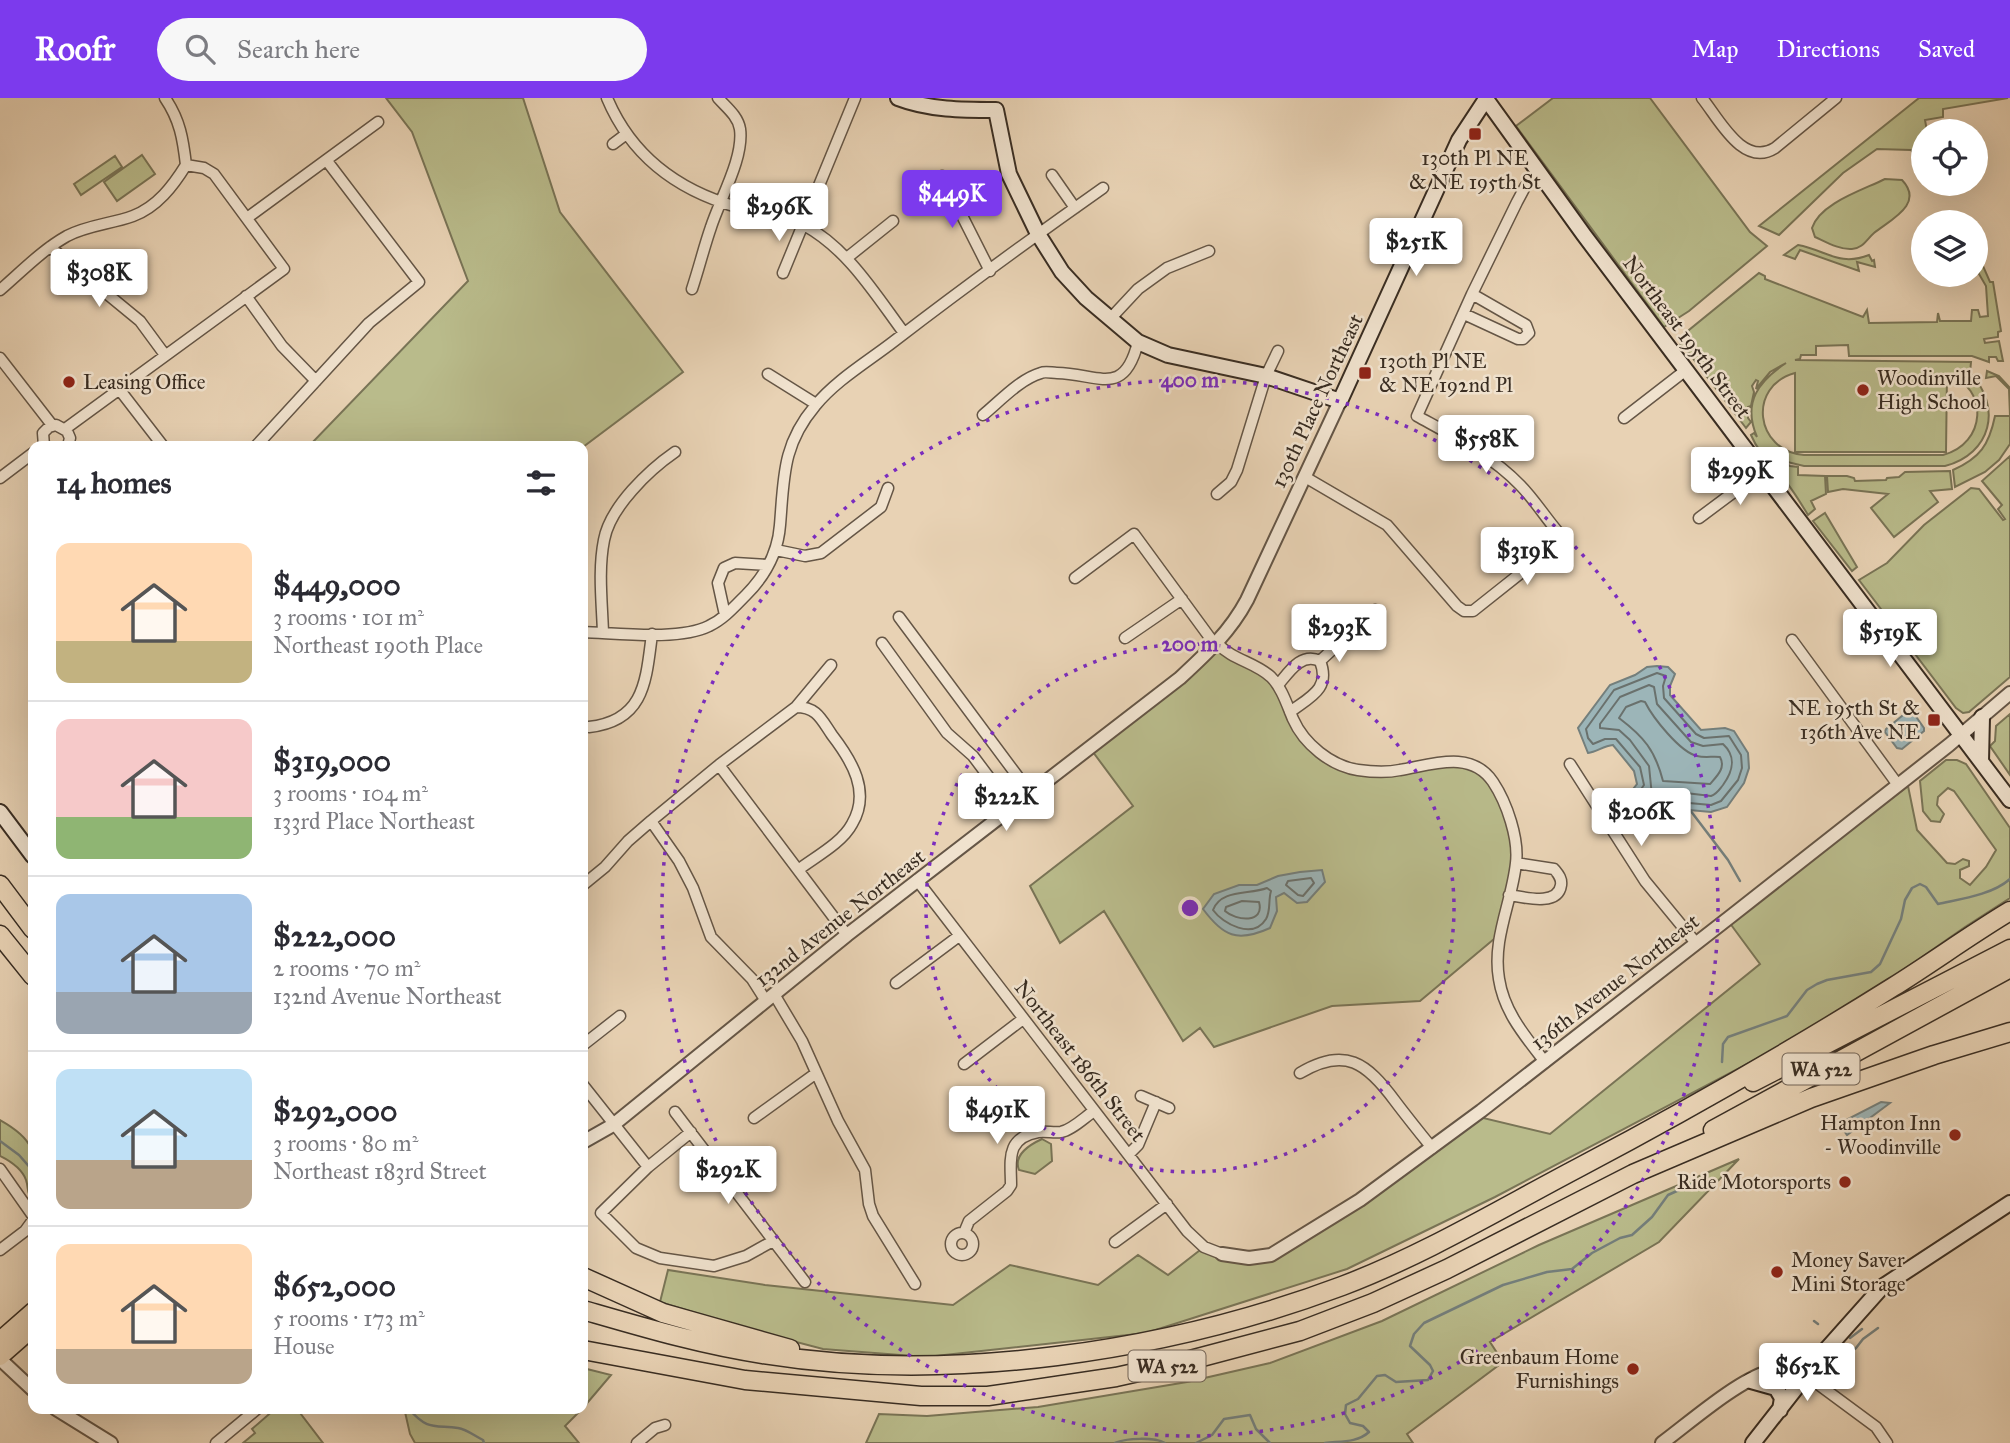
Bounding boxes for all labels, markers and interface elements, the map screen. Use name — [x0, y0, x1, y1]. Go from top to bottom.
search box — [157, 18, 647, 81]
text: Roofr — [35, 29, 115, 69]
icon: search — [181, 30, 219, 68]
text: Search here — [237, 33, 360, 65]
text: Map — [1692, 34, 1739, 64]
text: Directions — [1777, 34, 1880, 64]
text: Saved — [1918, 34, 1975, 64]
map controls — [1911, 119, 1988, 287]
button: locate — [1911, 119, 1988, 196]
marker: 130th Pl NE & NE 195th St — [1467, 126, 1483, 142]
place label: 130th Pl NE & NE 195th St — [1409, 145, 1542, 195]
pin: $449K — [903, 170, 1001, 230]
text: $449K — [918, 179, 986, 207]
pin: $296K — [730, 184, 828, 243]
text: $296K — [746, 192, 812, 220]
button: layers — [1911, 210, 1988, 287]
pin: $251K — [1367, 218, 1465, 278]
text: $251K — [1385, 227, 1447, 255]
pin: $308K — [50, 250, 148, 309]
street label: Northeast 195th Street — [1617, 250, 1757, 424]
text: $308K — [67, 258, 131, 286]
street label: 130th Place Northeast — [1265, 309, 1369, 492]
place label: 130th Pl NE & NE 192nd Pl — [1379, 348, 1513, 398]
marker: 130th Pl NE & NE 192nd Pl — [1357, 365, 1373, 381]
place label: Woodinville High School — [1877, 365, 1987, 415]
text: 400 m — [1161, 367, 1220, 393]
place label: Leasing Office — [83, 369, 206, 395]
marker: Leasing Office — [61, 374, 77, 390]
marker: Woodinville High School — [1855, 382, 1871, 398]
pin: $558K — [1437, 416, 1535, 475]
text: $558K — [1454, 424, 1518, 452]
pin: $299K — [1691, 448, 1789, 507]
text: $299K — [1707, 456, 1773, 484]
icon: filters — [522, 464, 560, 502]
text: 14 homes — [56, 465, 171, 501]
pin: $319K — [1478, 528, 1576, 587]
text: $319K — [1497, 536, 1557, 564]
text: $449,000 — [273, 567, 401, 603]
icon: home — [112, 571, 196, 655]
text: 3 rooms · 101 m² — [273, 603, 424, 631]
pin: $293K — [1290, 604, 1388, 664]
pin: $519K — [1841, 610, 1939, 669]
text: $293K — [1307, 613, 1371, 641]
text: $519K — [1859, 618, 1921, 646]
text: Northeast 190th Place — [273, 631, 483, 659]
text: 200 m — [1162, 631, 1219, 657]
place label: NE 195th St & 136th Ave NE — [1788, 695, 1920, 745]
marker: NE 195th St & 136th Ave NE — [1926, 712, 1942, 728]
text: $319,000 — [273, 743, 391, 779]
icon: home — [112, 747, 196, 831]
pin: $222K — [957, 774, 1055, 833]
text: 3 rooms · 104 m² — [273, 779, 428, 807]
text: $222K — [974, 782, 1038, 810]
pin: $206K — [1592, 788, 1690, 848]
text: $206K — [1608, 797, 1674, 825]
text: 133rd Place Northeast — [273, 807, 475, 835]
street label: 132nd Avenue Northeast — [750, 843, 931, 993]
centre of rings — [1178, 896, 1202, 920]
street label: 136th Avenue Northeast — [1526, 908, 1705, 1056]
text: $222,000 — [273, 918, 396, 954]
icon: home — [112, 922, 196, 1006]
text: 2 rooms · 70 m² — [273, 954, 421, 982]
street label: Northeast 186th Street — [1009, 975, 1152, 1148]
text: 132nd Avenue Northeast — [273, 982, 502, 1010]
road number: WA 522 — [1783, 1054, 1860, 1085]
pin: $491K — [948, 1086, 1046, 1146]
text: $292,000 — [273, 1093, 397, 1129]
text: $491K — [965, 1095, 1029, 1123]
icon: home — [112, 1097, 196, 1181]
place label: Hampton Inn - Woodinville — [1820, 1110, 1941, 1160]
marker: Hampton Inn - Woodinville — [1947, 1127, 1963, 1143]
text: 3 rooms · 80 m² — [273, 1129, 418, 1157]
pin: $292K — [679, 1146, 777, 1206]
text: $292K — [695, 1155, 761, 1183]
text: Northeast 183rd Street — [273, 1157, 487, 1185]
place label: Ride Motorsports — [1677, 1169, 1831, 1195]
marker: Ride Motorsports — [1837, 1174, 1853, 1190]
place label: Money Saver Mini Storage — [1791, 1247, 1906, 1297]
marker: Money Saver Mini Storage — [1769, 1264, 1785, 1280]
text: $652,000 — [273, 1268, 396, 1304]
icon: home — [112, 1272, 196, 1356]
text: 5 rooms · 173 m² — [273, 1304, 425, 1332]
text: House — [273, 1332, 335, 1360]
place label: Greenbaum Home Furnishings — [1460, 1344, 1619, 1394]
pin: $652K — [1758, 1344, 1856, 1403]
road number: WA 522 — [1128, 1350, 1206, 1382]
text: $652K — [1775, 1352, 1839, 1380]
marker: Greenbaum Home Furnishings — [1625, 1361, 1641, 1377]

